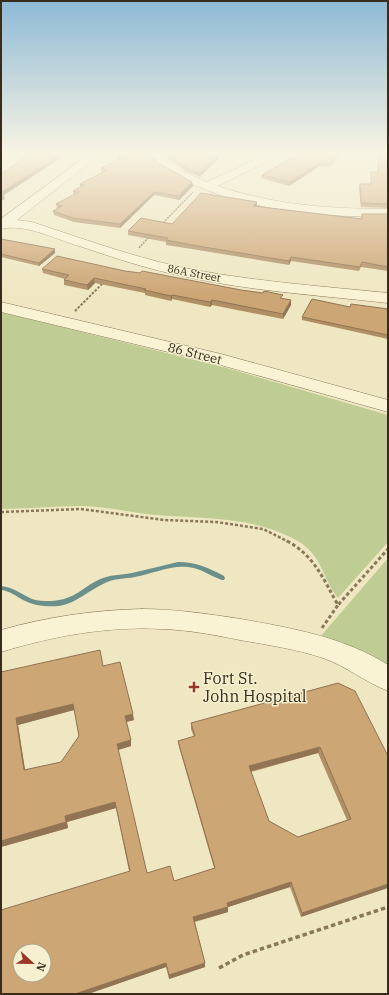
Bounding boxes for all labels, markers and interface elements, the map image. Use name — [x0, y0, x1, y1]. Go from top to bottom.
street label: 86A Street — [166, 261, 222, 285]
street label: 86 Street — [166, 339, 224, 369]
place label: Fort St. John Hospital — [203, 668, 307, 706]
marker: Fort St. John Hospital — [188, 681, 200, 693]
north arrow — [12, 943, 52, 983]
text: N — [33, 960, 49, 974]

